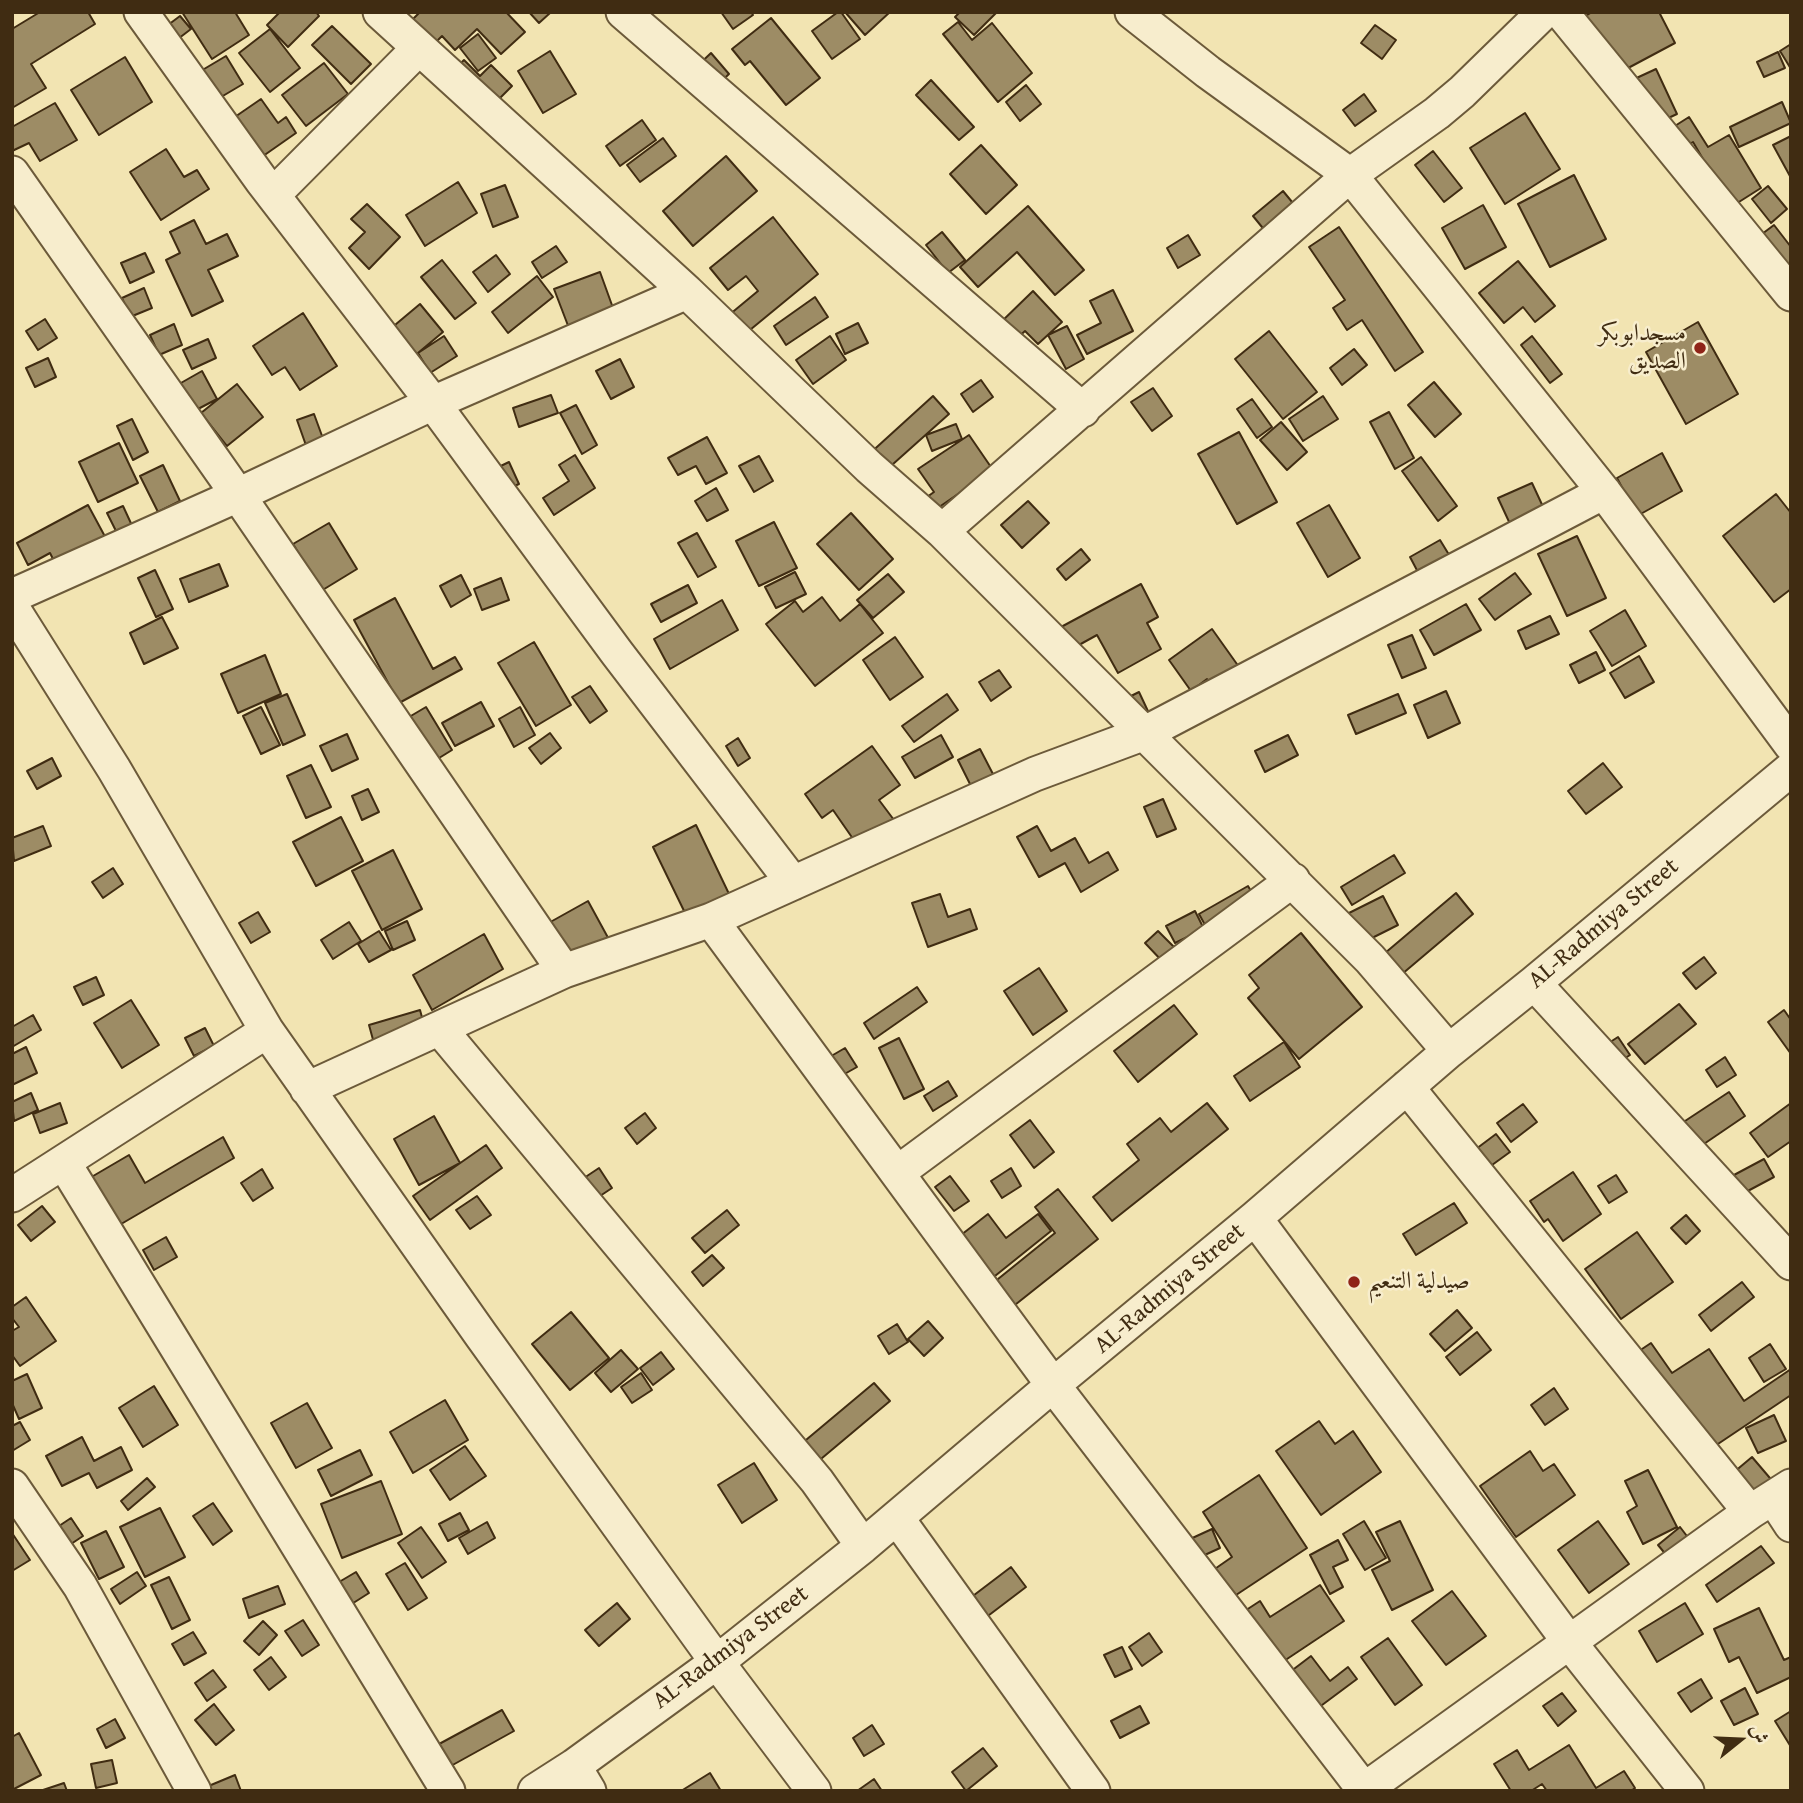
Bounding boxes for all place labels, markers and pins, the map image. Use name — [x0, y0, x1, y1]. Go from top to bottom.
place label: مسجدابوبكر الصديق — [1598, 320, 1686, 376]
marker: مسجدابوبكر الصديق — [1692, 340, 1708, 356]
place label: صيدلية التنعيم — [1368, 1268, 1470, 1296]
marker: صيدلية التنعيم — [1346, 1274, 1362, 1290]

